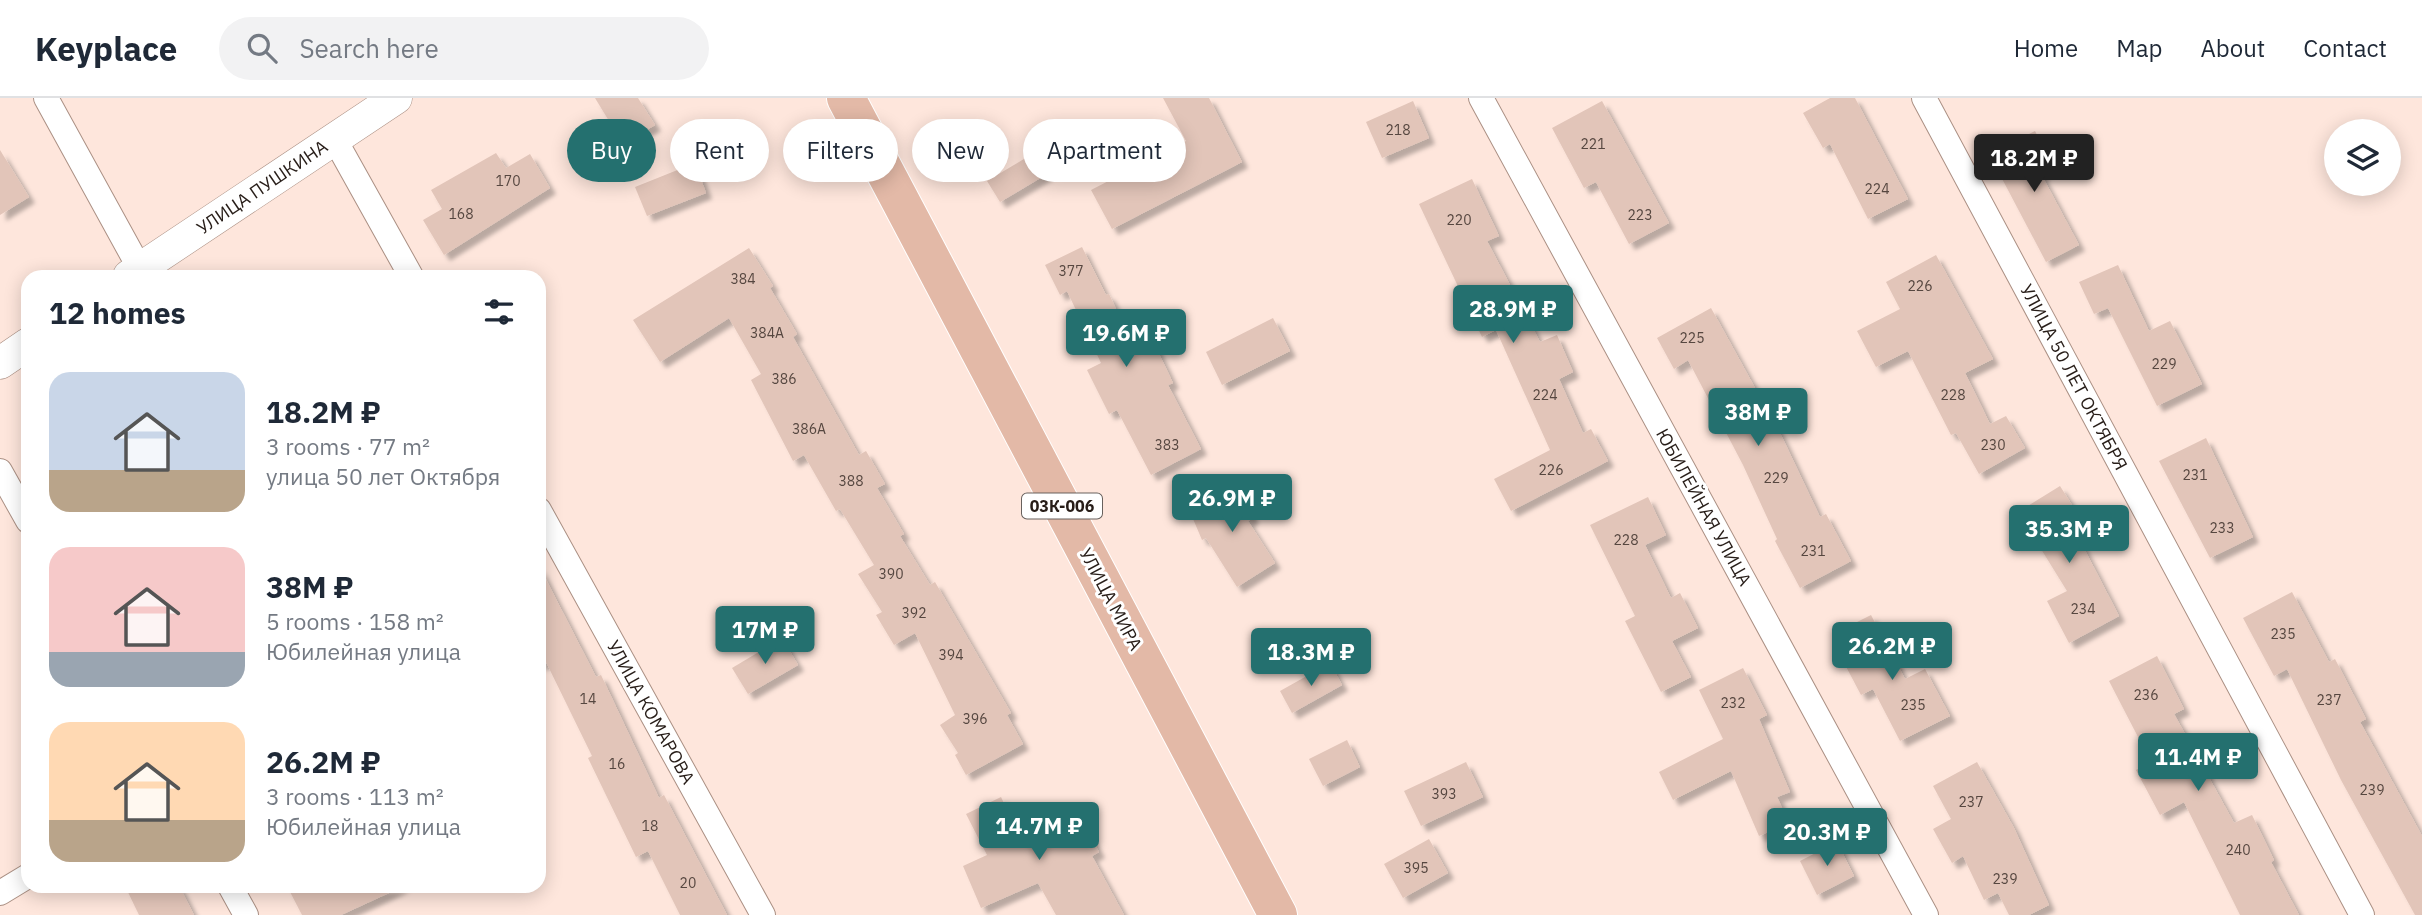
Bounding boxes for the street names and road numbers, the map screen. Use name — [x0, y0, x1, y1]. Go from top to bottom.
street label: УЛИЦА ПУШКИНА — [192, 134, 332, 239]
street label: УЛИЦА 50 ЛЕТ ОКТЯБРЯ — [2015, 280, 2133, 474]
street label: ЮБИЛЕЙНАЯ УЛИЦА — [1651, 424, 1757, 590]
road number: 03К-006 — [1022, 494, 1102, 518]
street label: УЛИЦА МИРА — [1074, 544, 1148, 655]
street label: УЛИЦА КОМАРОВА — [602, 636, 700, 788]

